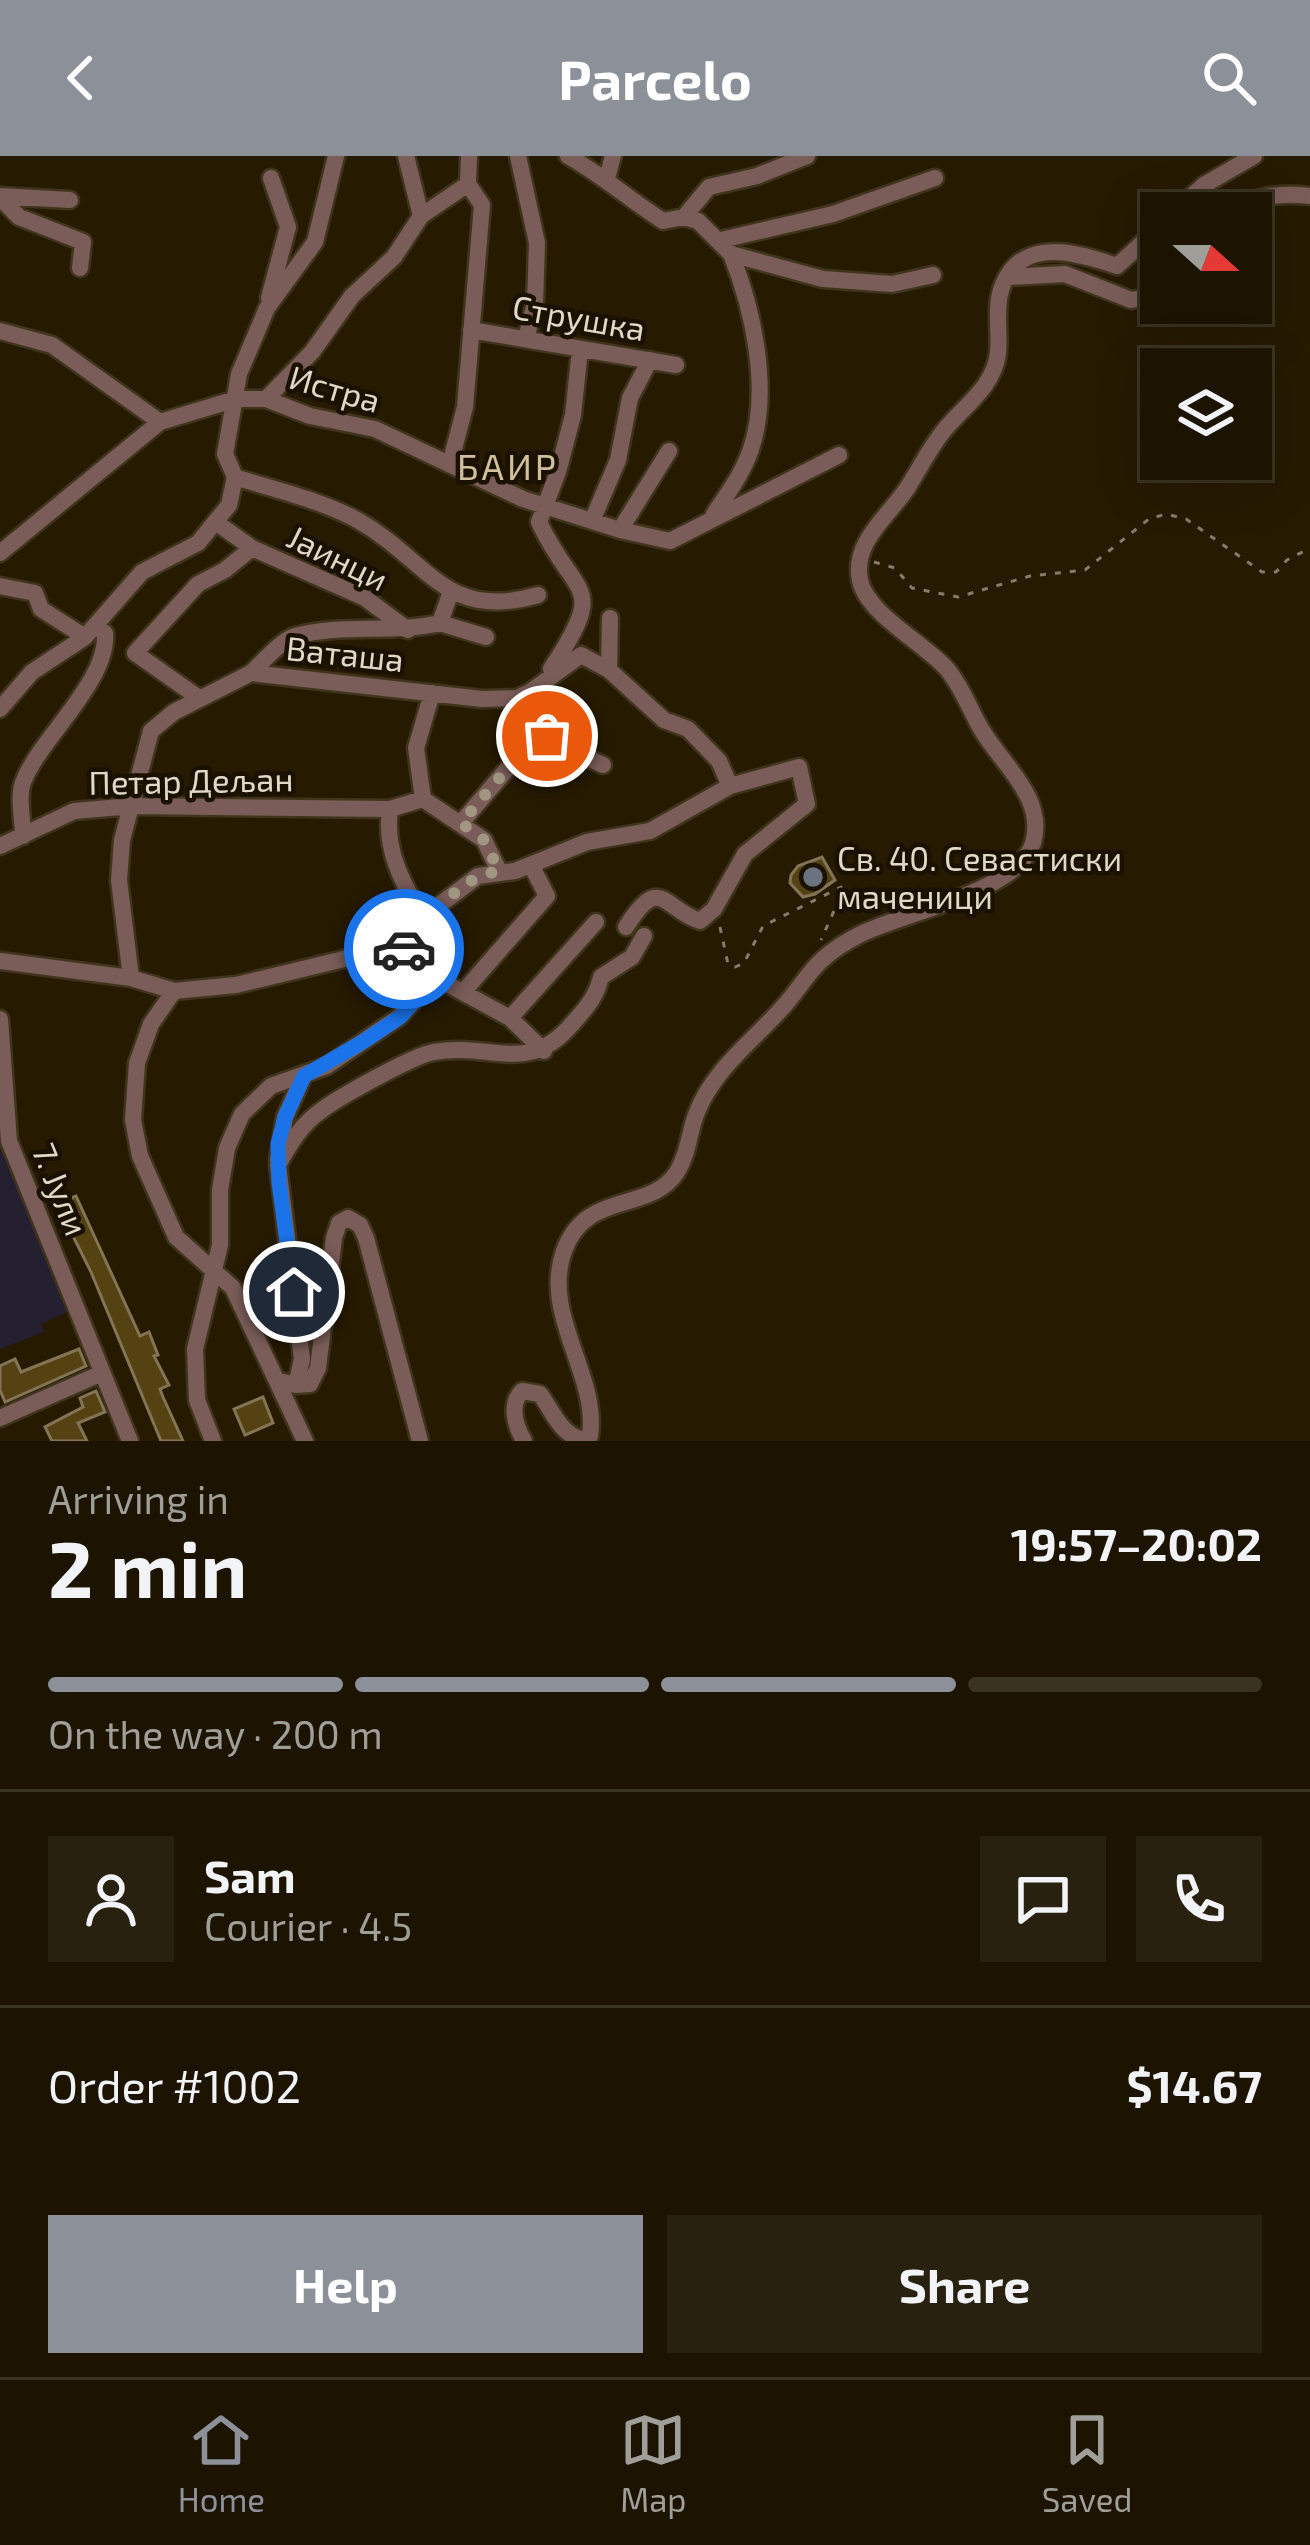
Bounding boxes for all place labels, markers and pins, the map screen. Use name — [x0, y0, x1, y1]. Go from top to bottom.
pin — [496, 685, 598, 787]
place label: Св. 40. Севастиски маченици — [837, 838, 1122, 916]
marker: Св. 40. Севастиски маченици — [800, 864, 826, 890]
pin — [243, 1241, 345, 1343]

